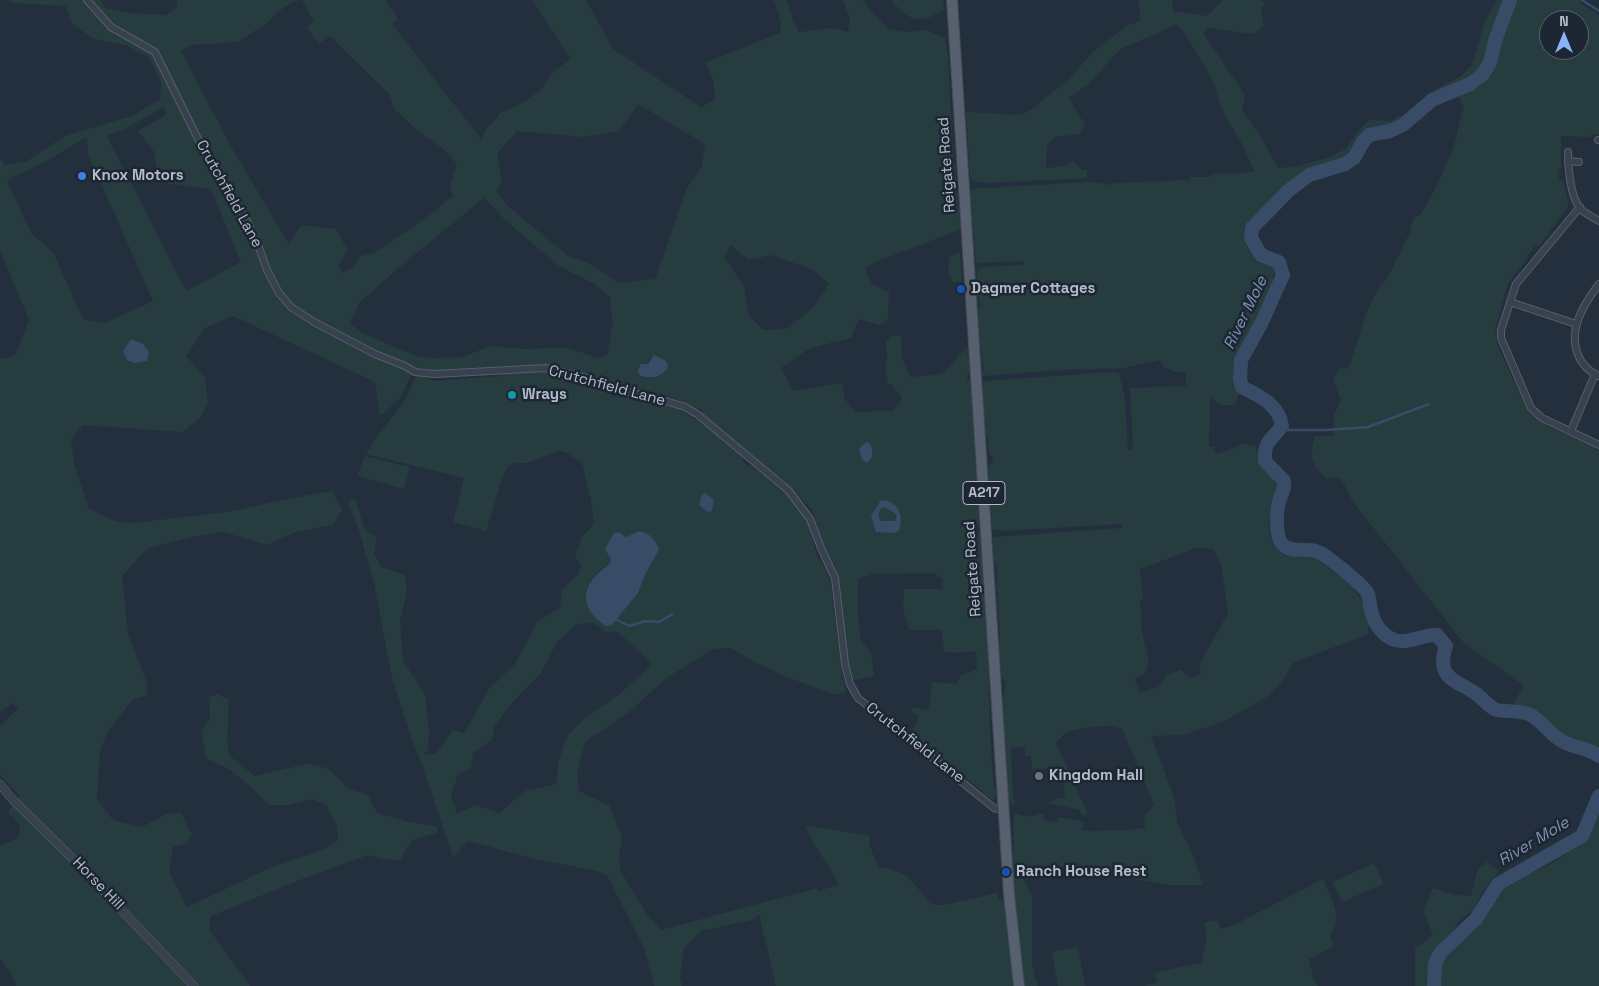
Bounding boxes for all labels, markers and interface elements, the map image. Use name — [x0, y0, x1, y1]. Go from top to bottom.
north arrow — [1539, 10, 1589, 60]
text: N — [1559, 12, 1569, 30]
street label: Reigate Road — [935, 116, 959, 214]
street label: Crutchfield Lane — [192, 137, 266, 251]
place label: Knox Motors — [92, 167, 184, 185]
marker: Knox Motors — [76, 170, 88, 182]
water label: River Mole — [1220, 273, 1272, 353]
place label: Dagmer Cottages — [971, 280, 1095, 298]
marker: Dagmer Cottages — [955, 283, 967, 295]
street label: Crutchfield Lane — [547, 362, 667, 410]
place label: Wrays — [522, 386, 567, 404]
marker: Wrays — [506, 389, 518, 401]
road number: A217 — [963, 482, 1005, 504]
street label: Reigate Road — [961, 520, 985, 618]
street label: Crutchfield Lane — [862, 699, 968, 787]
place label: Kingdom Hall — [1049, 767, 1143, 785]
marker: Kingdom Hall — [1033, 770, 1045, 782]
water label: River Mole — [1495, 813, 1573, 871]
street label: Horse Hill — [69, 854, 127, 914]
place label: Ranch House Rest — [1016, 863, 1146, 881]
marker: Ranch House Rest — [1000, 866, 1012, 878]

